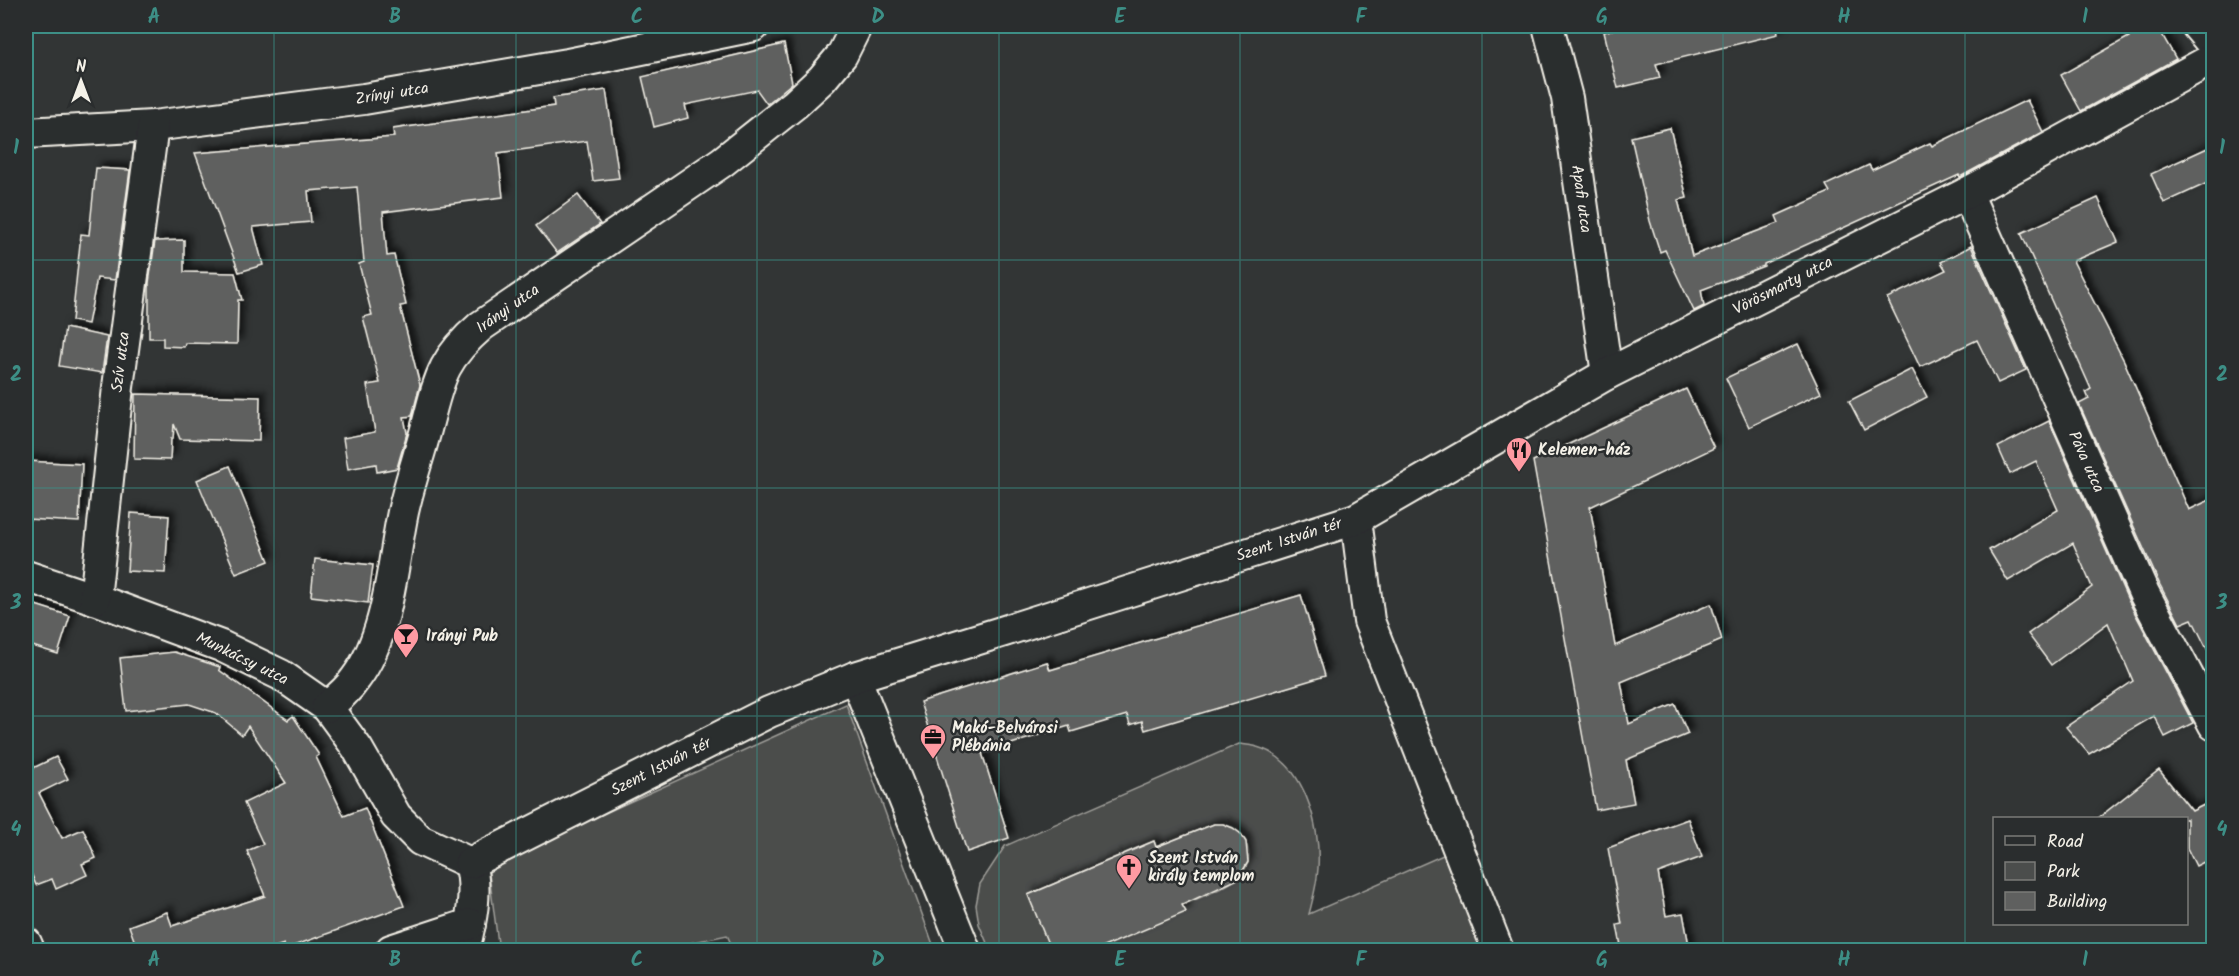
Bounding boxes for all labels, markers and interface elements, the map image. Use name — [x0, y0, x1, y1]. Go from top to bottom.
text: A — [148, 2, 160, 34]
text: B — [389, 2, 401, 34]
text: C — [631, 2, 643, 34]
text: D — [871, 2, 885, 34]
text: E — [1114, 2, 1126, 34]
text: F — [1356, 2, 1368, 34]
text: G — [1596, 2, 1608, 34]
text: H — [1837, 2, 1851, 34]
text: I — [2082, 2, 2088, 34]
north arrow — [51, 51, 111, 111]
text: N — [76, 55, 86, 80]
street label: Zrínyi utca — [354, 76, 430, 112]
text: 1 — [13, 133, 19, 165]
text: 1 — [2219, 133, 2225, 165]
street label: Apafi utca — [1564, 163, 1598, 235]
street label: Vörösmarty utca — [1729, 250, 1837, 322]
street label: Irányi utca — [471, 278, 545, 340]
street label: Szív utca — [105, 330, 137, 394]
text: 2 — [10, 360, 22, 392]
text: 2 — [2216, 360, 2228, 392]
street label: Páva utca — [2061, 427, 2111, 497]
restaurant icon: Kelemen-ház — [1504, 435, 1534, 473]
place label: Kelemen-ház — [1538, 438, 1631, 463]
street label: Szent István tér — [1233, 511, 1347, 569]
text: 3 — [10, 588, 22, 620]
text: 3 — [2216, 588, 2228, 620]
bar icon: Irányi Pub — [391, 621, 421, 659]
place label: Irányi Pub — [426, 624, 498, 649]
street label: Munkácsy utca — [191, 626, 293, 692]
place label: Makó-Belvárosi Plébánia — [952, 716, 1059, 759]
office icon: Makó-Belvárosi Plébánia — [918, 722, 948, 760]
street label: Szent István tér — [607, 730, 717, 803]
text: 4 — [11, 815, 22, 847]
text: 4 — [2217, 815, 2228, 847]
legend — [1993, 817, 2188, 925]
text: Road — [2047, 828, 2084, 857]
place label: Szent István király templom — [1148, 846, 1254, 889]
church icon: Szent István király templom — [1114, 852, 1144, 890]
text: Park — [2047, 858, 2080, 887]
text: Building — [2047, 888, 2107, 917]
text: A — [148, 945, 160, 976]
text: B — [389, 945, 401, 976]
text: C — [631, 945, 643, 976]
text: D — [871, 945, 885, 976]
text: E — [1114, 945, 1126, 976]
text: F — [1356, 945, 1368, 976]
text: G — [1596, 945, 1608, 976]
text: H — [1837, 945, 1851, 976]
text: I — [2082, 945, 2088, 976]

